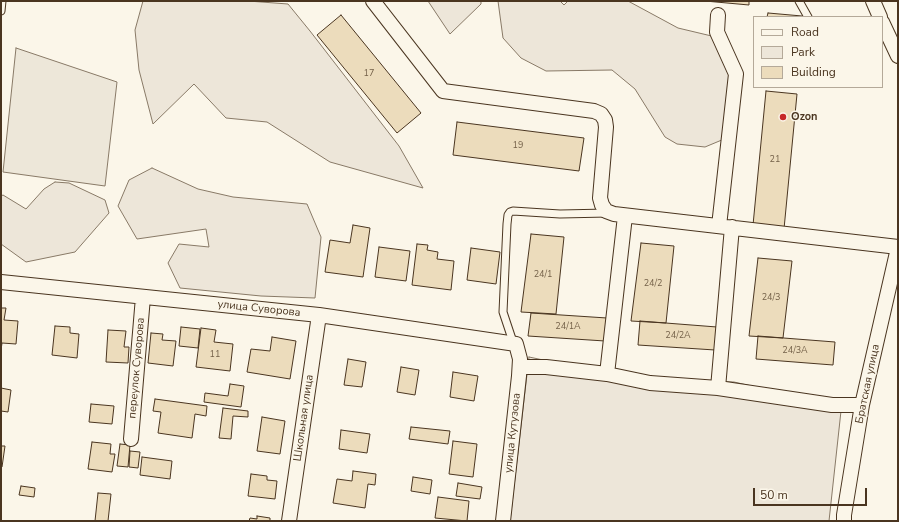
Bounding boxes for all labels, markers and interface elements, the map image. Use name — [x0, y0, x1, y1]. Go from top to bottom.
legend — [753, 16, 883, 88]
text: Road — [791, 24, 819, 40]
text: Park — [791, 44, 815, 60]
text: Building — [791, 64, 836, 80]
house number: 17 — [364, 69, 374, 79]
place label: Ozon — [791, 110, 818, 124]
marker: Ozon — [778, 112, 788, 122]
house number: 19 — [513, 141, 523, 151]
house number: 21 — [770, 155, 780, 165]
house number: 24/1 — [534, 270, 552, 280]
house number: 24/2 — [644, 279, 662, 289]
house number: 24/3 — [762, 293, 780, 303]
street label: улица Суворова — [217, 298, 301, 320]
street label: переулок Суворова — [126, 317, 148, 419]
house number: 24/1А — [555, 322, 581, 332]
house number: 24/2А — [665, 331, 691, 341]
street label: Братская улица — [853, 343, 883, 425]
house number: 24/3А — [782, 346, 808, 356]
house number: 11 — [210, 350, 220, 360]
street label: Школьная улица — [291, 374, 317, 462]
street label: улица Кутузова — [502, 392, 524, 474]
scale bar — [755, 480, 869, 506]
text: 50 m — [760, 487, 788, 503]

